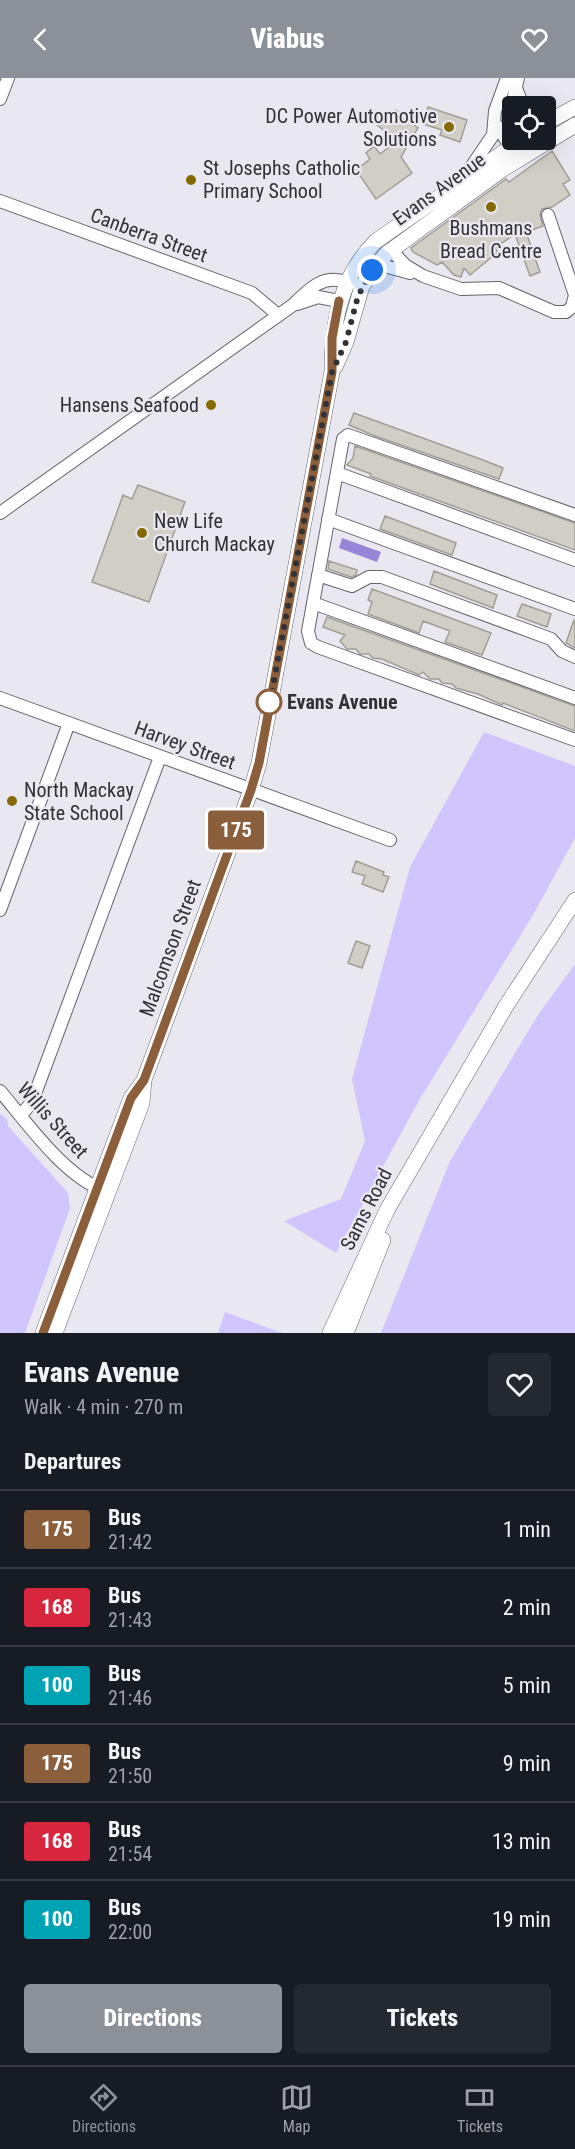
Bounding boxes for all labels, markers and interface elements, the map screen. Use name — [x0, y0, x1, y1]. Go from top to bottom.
icon: back — [24, 23, 57, 56]
text: Viabus — [250, 23, 325, 55]
icon: heart — [518, 23, 551, 56]
map controls — [502, 96, 556, 150]
button: locate — [502, 96, 556, 150]
place label: DC Power Automotive Solutions — [265, 104, 437, 151]
marker: DC Power Automotive Solutions — [442, 120, 456, 134]
street label: Evans Avenue — [388, 147, 490, 231]
place label: St Josephs Catholic Primary School — [203, 156, 360, 203]
marker: St Josephs Catholic Primary School — [184, 173, 198, 187]
marker: Bushmans Bread Centre — [484, 200, 498, 214]
street label: Canberra Street — [87, 203, 211, 267]
place label: Bushmans Bread Centre — [440, 216, 542, 263]
your location — [357, 255, 387, 285]
place label: Hansens Seafood — [60, 393, 199, 417]
marker: Hansens Seafood — [204, 398, 218, 412]
place label: New Life Church Mackay — [154, 509, 275, 556]
marker: New Life Church Mackay — [135, 526, 149, 540]
marker: Evans Avenue — [256, 689, 282, 715]
place label: Evans Avenue — [287, 690, 397, 714]
street label: Harvey Street — [131, 716, 239, 774]
place label: North Mackay State School — [24, 778, 134, 825]
marker: North Mackay State School — [5, 794, 19, 808]
line badge: 175 — [202, 810, 270, 849]
text: 175 — [220, 818, 252, 842]
street label: Malcomson Street — [134, 876, 206, 1020]
street label: Willis Street — [13, 1077, 93, 1163]
street label: Sams Road — [335, 1164, 397, 1254]
button: heart — [488, 1353, 551, 1416]
text: Evans Avenue — [24, 1356, 179, 1389]
text: Walk · 4 min · 270 m — [24, 1395, 183, 1419]
text: Departures — [24, 1449, 121, 1474]
text: Bus — [108, 1505, 141, 1530]
text: 175 — [41, 1517, 73, 1541]
text: 1 min — [503, 1517, 551, 1542]
text: 21:42 — [108, 1530, 152, 1554]
text: Bus — [108, 1583, 141, 1608]
text: 168 — [41, 1595, 73, 1619]
text: 2 min — [503, 1595, 551, 1620]
text: 21:43 — [108, 1608, 152, 1632]
text: Bus — [108, 1661, 141, 1686]
text: 100 — [41, 1673, 73, 1697]
text: 5 min — [503, 1673, 551, 1698]
text: 21:46 — [108, 1686, 152, 1710]
text: Bus — [108, 1739, 141, 1764]
text: 175 — [41, 1751, 73, 1775]
text: 9 min — [503, 1751, 551, 1776]
text: 21:50 — [108, 1764, 152, 1788]
text: Bus — [108, 1817, 141, 1842]
text: 168 — [41, 1829, 73, 1853]
text: 13 min — [492, 1829, 551, 1854]
text: 21:54 — [108, 1842, 152, 1866]
text: Bus — [108, 1895, 141, 1920]
text: 100 — [41, 1907, 73, 1931]
text: 19 min — [492, 1907, 551, 1932]
text: 22:00 — [108, 1920, 152, 1944]
button: Directions — [24, 1984, 282, 2053]
button: Tickets — [294, 1984, 551, 2053]
tab: Directions — [72, 2081, 136, 2136]
tab: Map — [280, 2081, 313, 2136]
tab: Tickets — [457, 2081, 503, 2136]

